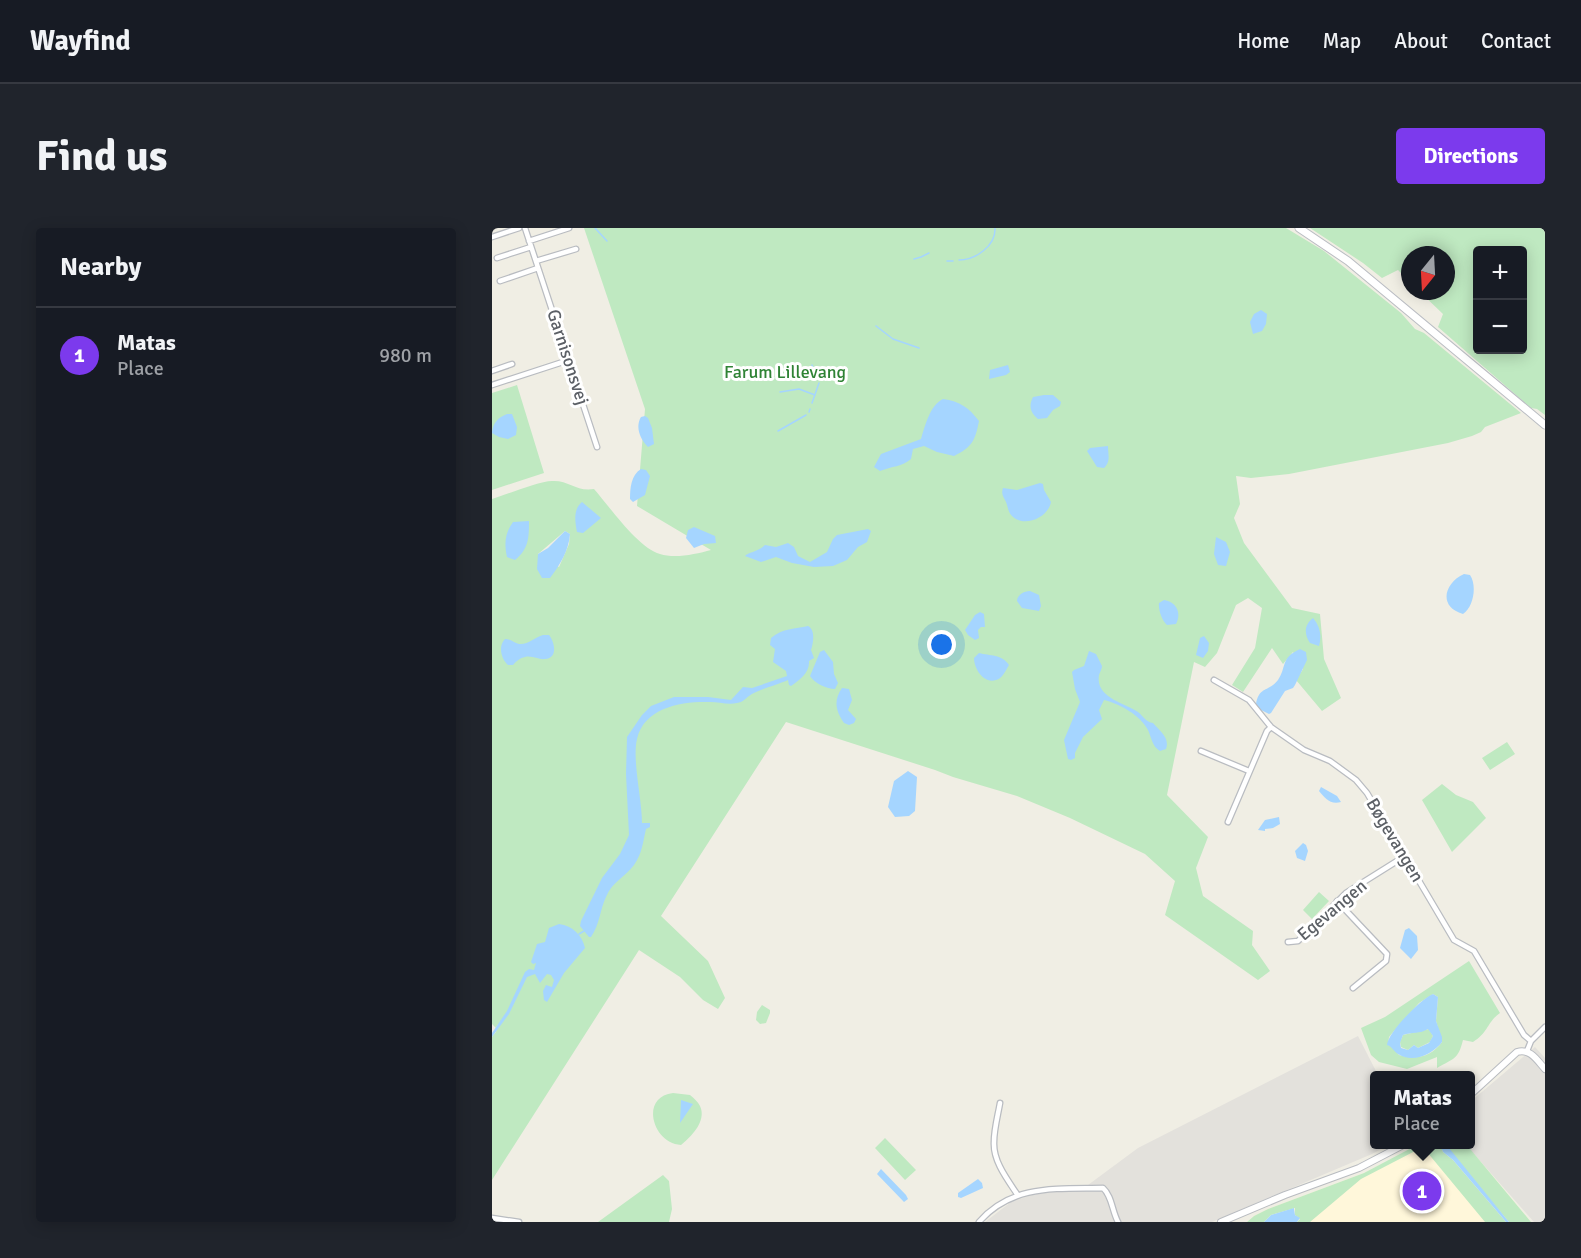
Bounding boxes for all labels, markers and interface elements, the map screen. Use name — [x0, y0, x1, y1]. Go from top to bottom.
text: Wayfind — [30, 24, 131, 58]
text: Home — [1237, 28, 1290, 54]
text: Map — [1323, 28, 1361, 54]
text: About — [1394, 28, 1448, 54]
text: Contact — [1481, 28, 1551, 54]
button: Directions — [1396, 128, 1545, 184]
text: Find us — [36, 131, 167, 182]
north arrow — [1401, 246, 1455, 300]
map controls — [1473, 246, 1527, 354]
button: + — [1473, 246, 1527, 300]
text: Nearby — [60, 251, 141, 283]
button: − — [1473, 300, 1527, 354]
street label: Garnisonsvej — [542, 307, 594, 407]
text: Matas — [117, 329, 176, 356]
text: 1 — [74, 343, 85, 368]
text: 980 m — [379, 343, 432, 368]
text: Place — [117, 356, 164, 381]
park label: Farum Lillevang — [724, 361, 846, 383]
your location — [927, 630, 956, 659]
street label: Bøgevangen — [1361, 794, 1429, 886]
street label: Egevangen — [1293, 875, 1371, 945]
popup — [1370, 1071, 1475, 1149]
text: Matas — [1393, 1084, 1452, 1111]
text: Place — [1393, 1111, 1440, 1136]
pin: 1 — [1402, 1168, 1442, 1214]

